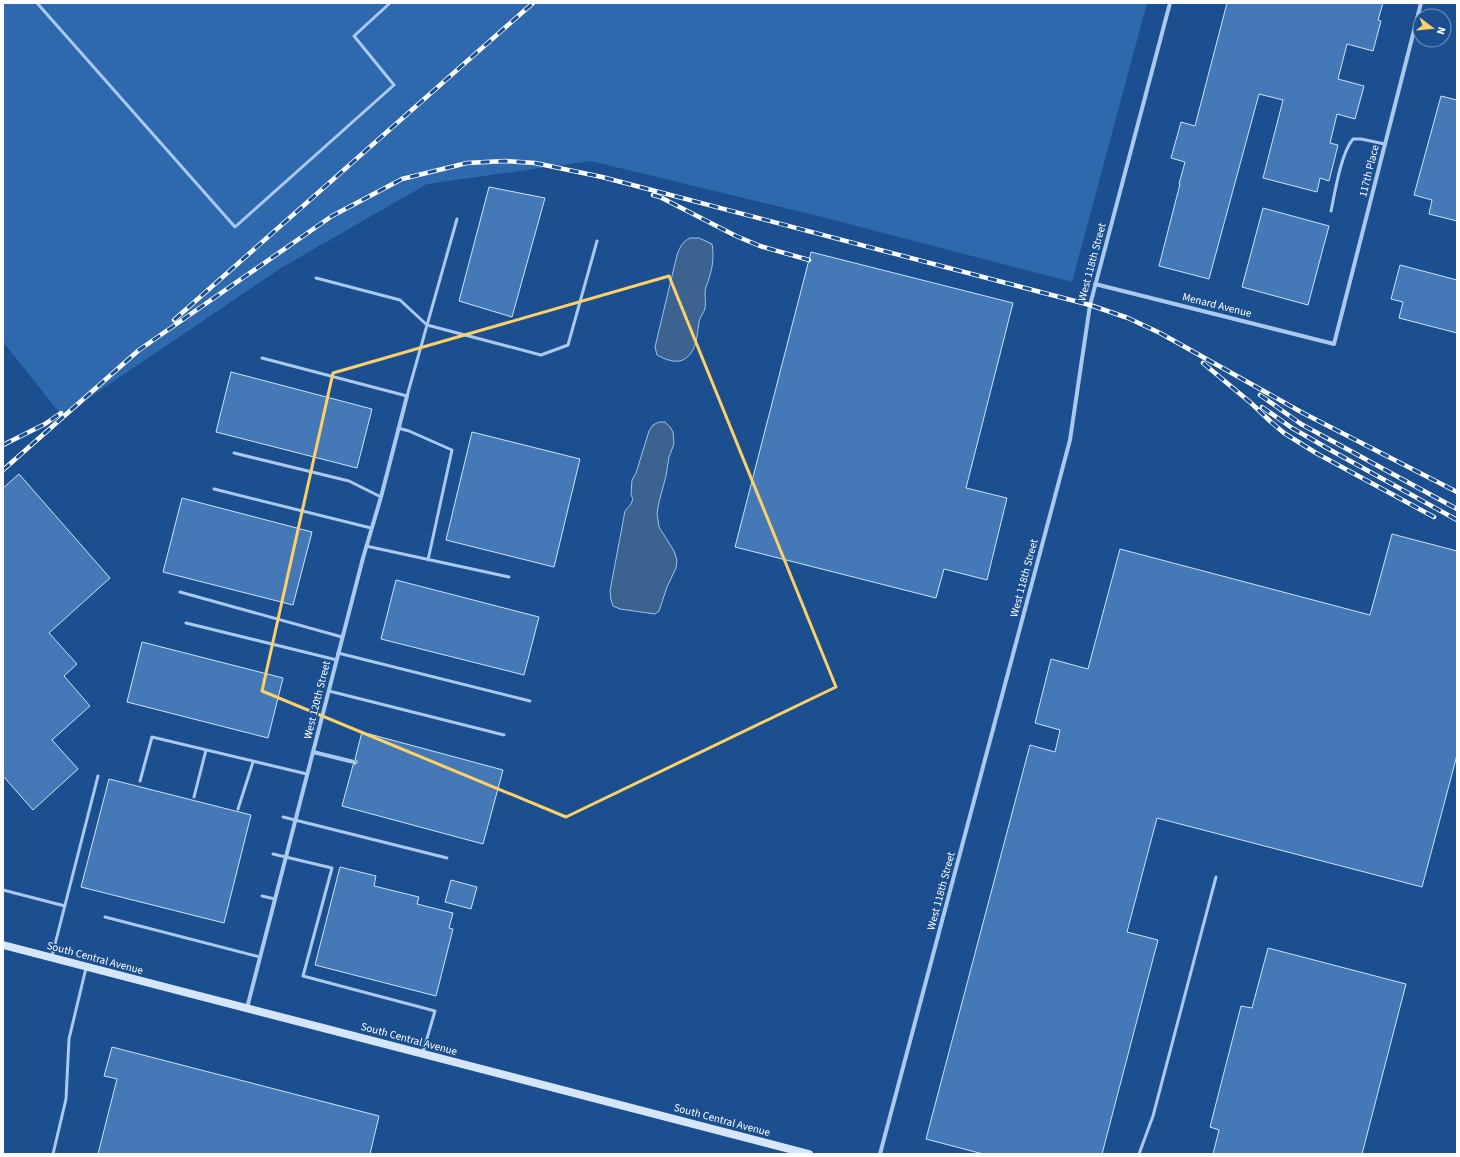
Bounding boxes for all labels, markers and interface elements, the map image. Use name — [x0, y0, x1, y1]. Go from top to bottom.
north arrow — [1412, 8, 1452, 48]
text: N — [1433, 25, 1449, 36]
street label: 117th Place — [1355, 143, 1383, 199]
street label: West 118th Street — [1074, 221, 1110, 303]
street label: Menard Avenue — [1181, 289, 1254, 321]
street label: West 118th Street — [1006, 537, 1042, 619]
street label: West 120th Street — [300, 659, 334, 741]
street label: West 118th Street — [923, 850, 959, 932]
street label: South Central Avenue — [45, 938, 145, 978]
street label: South Central Avenue — [359, 1019, 459, 1059]
street label: South Central Avenue — [672, 1100, 772, 1140]

